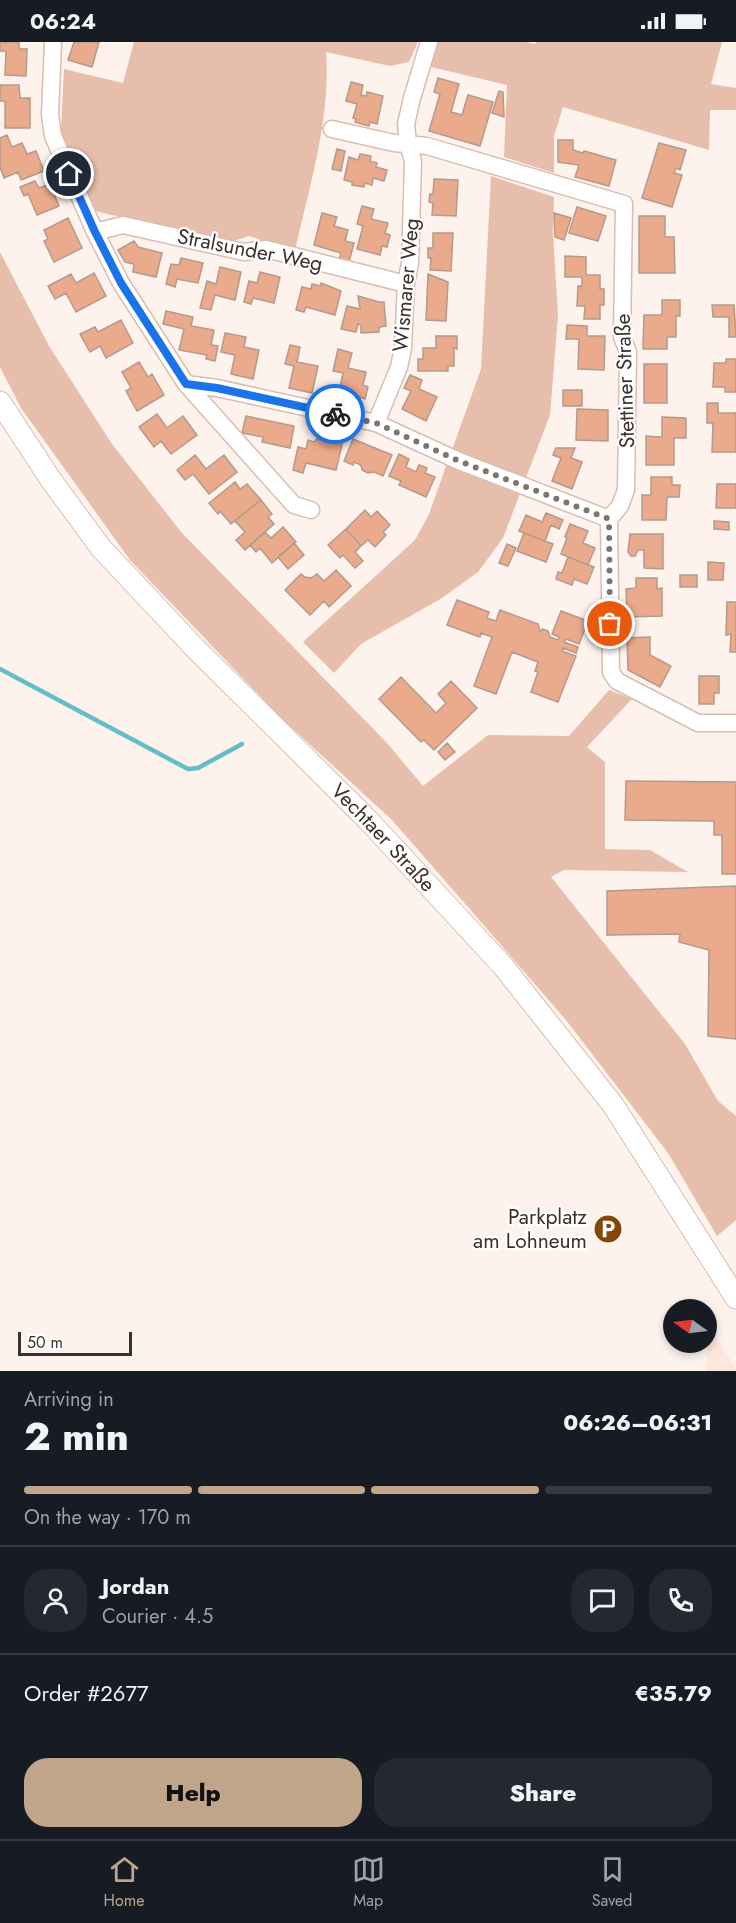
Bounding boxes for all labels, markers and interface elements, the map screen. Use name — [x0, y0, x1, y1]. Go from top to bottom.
text: 06:24 — [30, 5, 96, 37]
pin — [43, 148, 94, 199]
icon: home — [52, 157, 85, 190]
street label: Wismarer Weg — [385, 217, 427, 353]
street label: Stralsunder Weg — [175, 221, 325, 279]
street label: Stettiner Straße — [608, 313, 642, 449]
courier — [305, 384, 365, 444]
icon: bike — [319, 398, 352, 431]
pin — [584, 598, 635, 649]
icon: bag — [593, 607, 626, 640]
street label: Vechtaer Straße — [324, 776, 442, 899]
place label: Parkplatz am Lohneum — [473, 1202, 587, 1256]
parking icon: Parkplatz am Lohneum — [592, 1213, 624, 1245]
north arrow — [663, 1299, 717, 1353]
map controls — [663, 1299, 717, 1353]
scale bar — [18, 1329, 132, 1356]
text: 50 m — [27, 1331, 63, 1354]
text: Arriving in — [24, 1385, 114, 1414]
text: 06:26–06:31 — [563, 1406, 712, 1438]
text: 2 min — [24, 1408, 129, 1465]
text: On the way · 170 m — [24, 1503, 191, 1532]
button: person — [24, 1569, 87, 1632]
button: chat — [571, 1569, 634, 1632]
button: phone — [649, 1569, 712, 1632]
text: Jordan — [102, 1570, 169, 1602]
text: Courier · 4.5 — [102, 1602, 213, 1631]
text: Order #2677 — [24, 1677, 149, 1709]
text: €35.79 — [635, 1677, 712, 1709]
button: Help — [24, 1758, 362, 1827]
button: Share — [374, 1758, 712, 1827]
tab: Home — [104, 1853, 144, 1912]
tab: Map — [352, 1853, 385, 1912]
tab: Saved — [592, 1853, 632, 1912]

